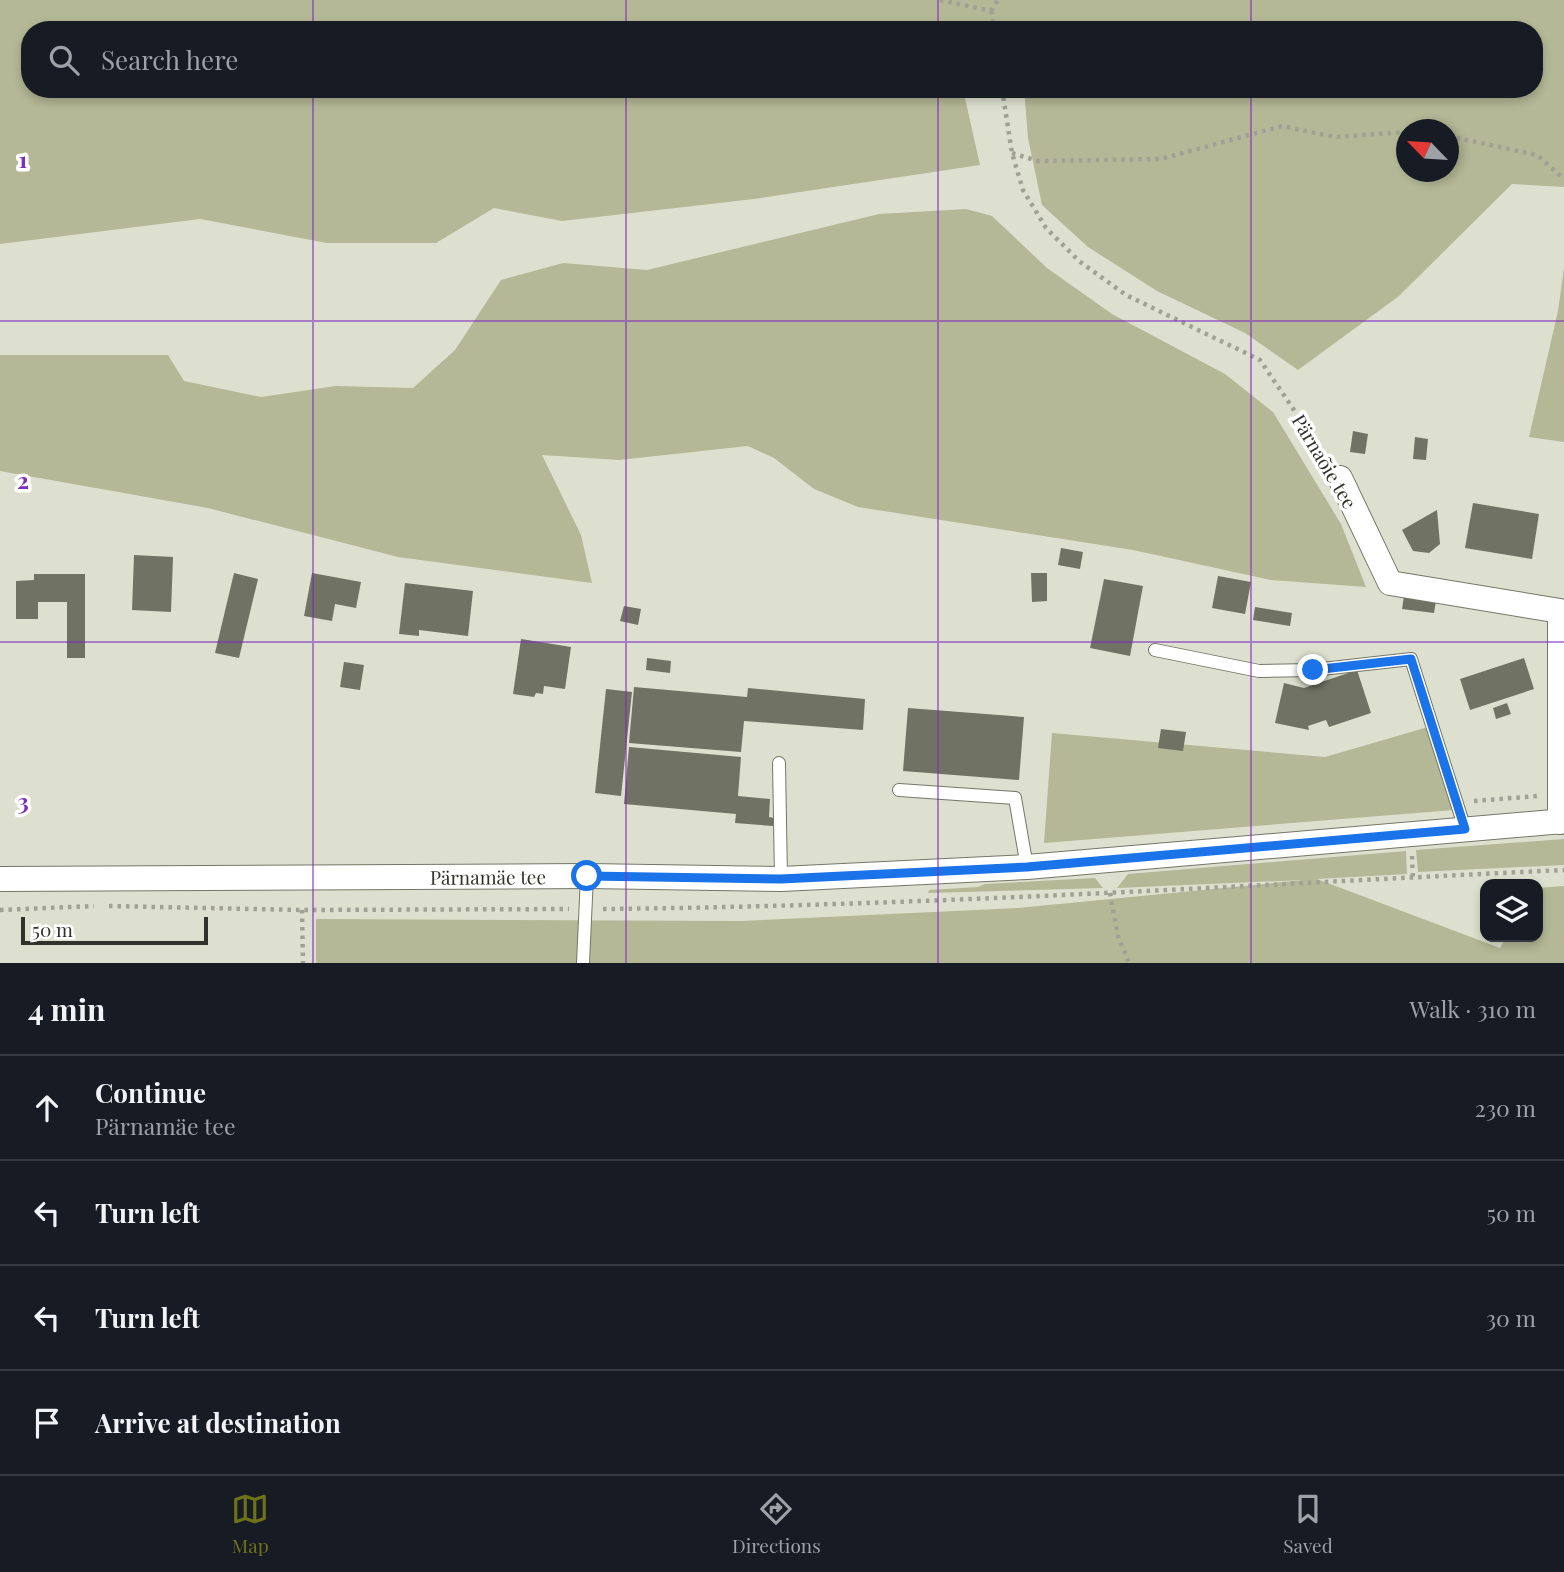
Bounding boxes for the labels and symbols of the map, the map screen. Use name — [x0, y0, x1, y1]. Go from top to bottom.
north arrow — [1396, 119, 1459, 182]
text: 1 — [19, 143, 28, 174]
street label: Pärnaõie tee — [1287, 409, 1363, 513]
text: 2 — [17, 464, 29, 495]
route end — [1297, 654, 1328, 685]
text: 3 — [17, 785, 29, 816]
route start — [571, 860, 602, 891]
street label: Pärnamäe tee — [430, 863, 546, 890]
scale bar — [21, 914, 208, 946]

